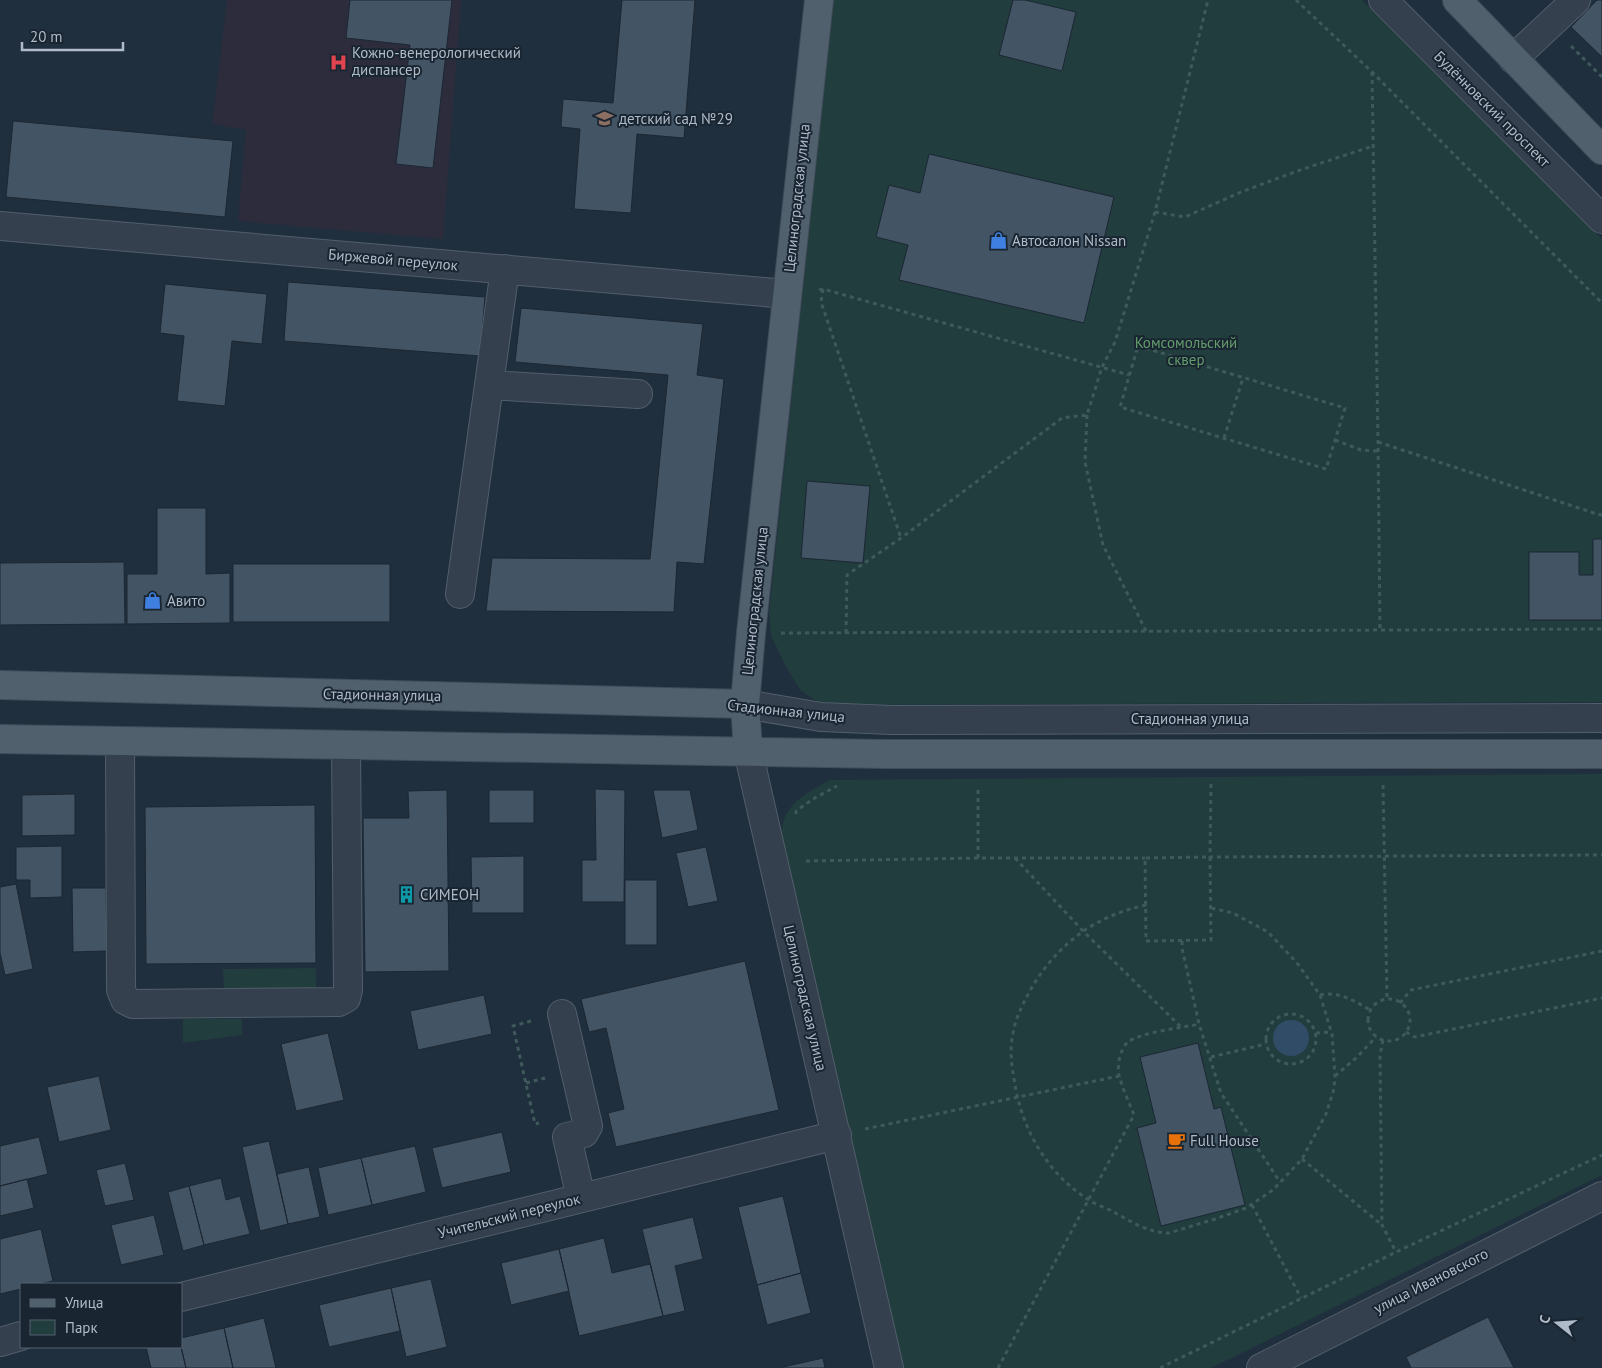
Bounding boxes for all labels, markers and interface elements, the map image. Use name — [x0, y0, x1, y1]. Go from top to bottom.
scale bar — [22, 20, 124, 52]
text: 20 m — [30, 27, 63, 46]
place label: Кожно-венерологический диспансер — [352, 43, 521, 79]
street label: Будённовский проспект — [1430, 47, 1554, 171]
hospital icon: Кожно-венерологический диспансер — [328, 52, 348, 72]
school or university icon: детский сад №29 — [595, 109, 615, 129]
place label: детский сад №29 — [619, 109, 733, 128]
street label: Целиноградская улица — [779, 123, 814, 273]
shop icon: Автосалон Nissan — [988, 231, 1008, 251]
place label: Автосалон Nissan — [1012, 231, 1126, 250]
street label: Биржевой переулок — [327, 244, 460, 275]
park label: Комсомольский сквер — [1135, 333, 1237, 369]
street label: Целиноградская улица — [737, 526, 772, 676]
shop icon: Авито — [143, 591, 163, 611]
place label: Авито — [167, 591, 205, 610]
street label: Стадионная улица — [323, 684, 441, 705]
street label: Стадионная улица — [726, 695, 846, 726]
street label: Стадионная улица — [1131, 709, 1249, 728]
building icon: СИМЕОН — [396, 885, 416, 905]
place label: СИМЕОН — [420, 885, 479, 904]
street label: Целиноградская улица — [779, 923, 832, 1073]
cafe icon: Full House — [1166, 1131, 1186, 1151]
place label: Full House — [1190, 1131, 1259, 1150]
street label: Учительский переулок — [436, 1188, 583, 1242]
street label: улица Ивановского — [1370, 1243, 1491, 1318]
legend — [20, 1283, 182, 1348]
text: Улица — [65, 1293, 103, 1312]
north arrow — [1532, 1298, 1582, 1348]
text: С — [1535, 1313, 1554, 1326]
text: Парк — [65, 1318, 98, 1337]

